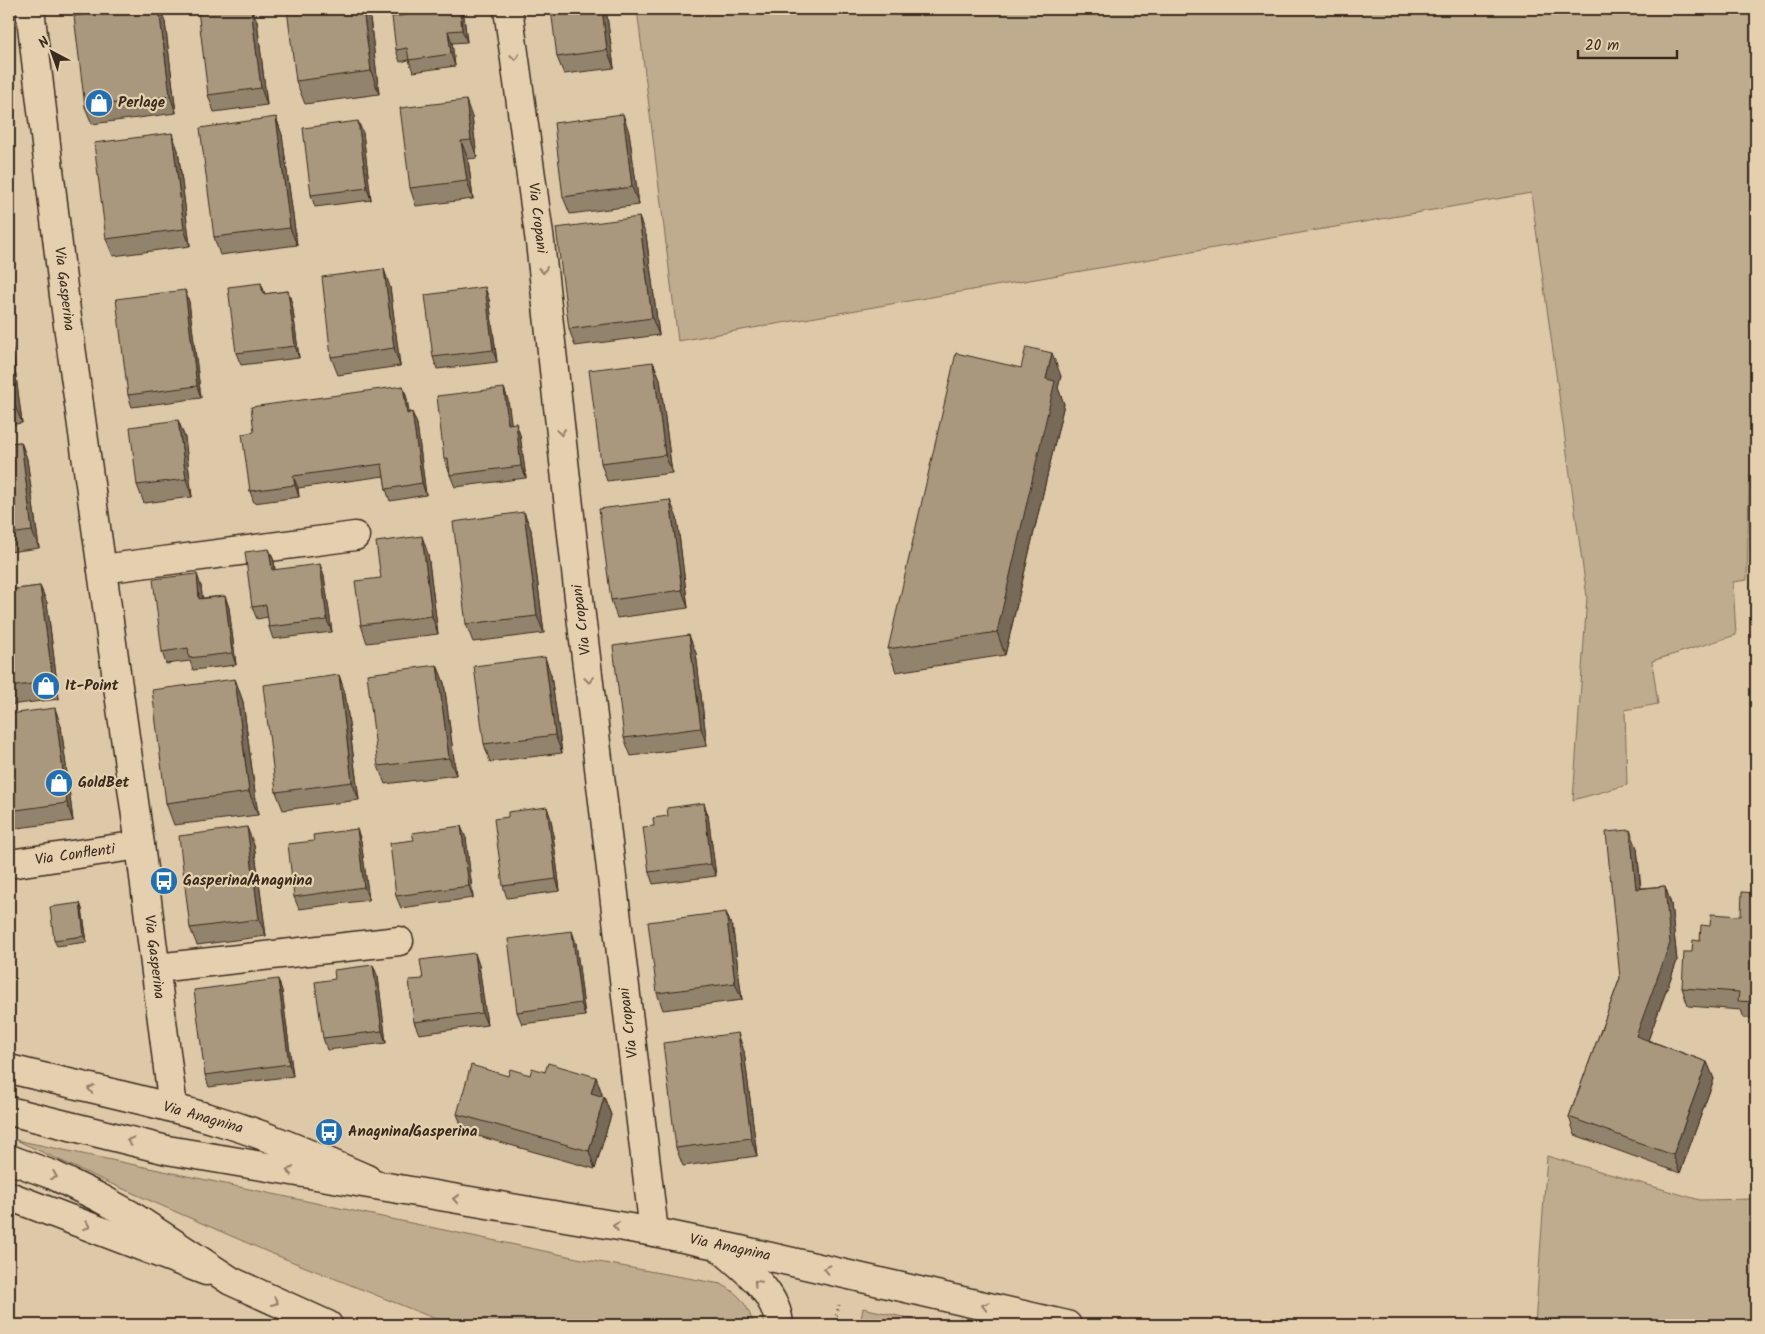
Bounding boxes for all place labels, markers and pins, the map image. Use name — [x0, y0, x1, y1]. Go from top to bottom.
shop icon: Perlage — [84, 88, 114, 118]
place label: Perlage — [118, 91, 166, 115]
shop icon: It-Point — [31, 671, 61, 701]
place label: It-Point — [65, 674, 119, 698]
shop icon: GoldBet — [44, 768, 74, 798]
place label: GoldBet — [78, 771, 130, 795]
bus stop icon: Gasperina/Anagnina — [149, 866, 179, 896]
place label: Gasperina/Anagnina — [183, 869, 313, 893]
bus stop icon: Anagnina/Gasperina — [314, 1117, 344, 1147]
place label: Anagnina/Gasperina — [348, 1120, 478, 1144]

